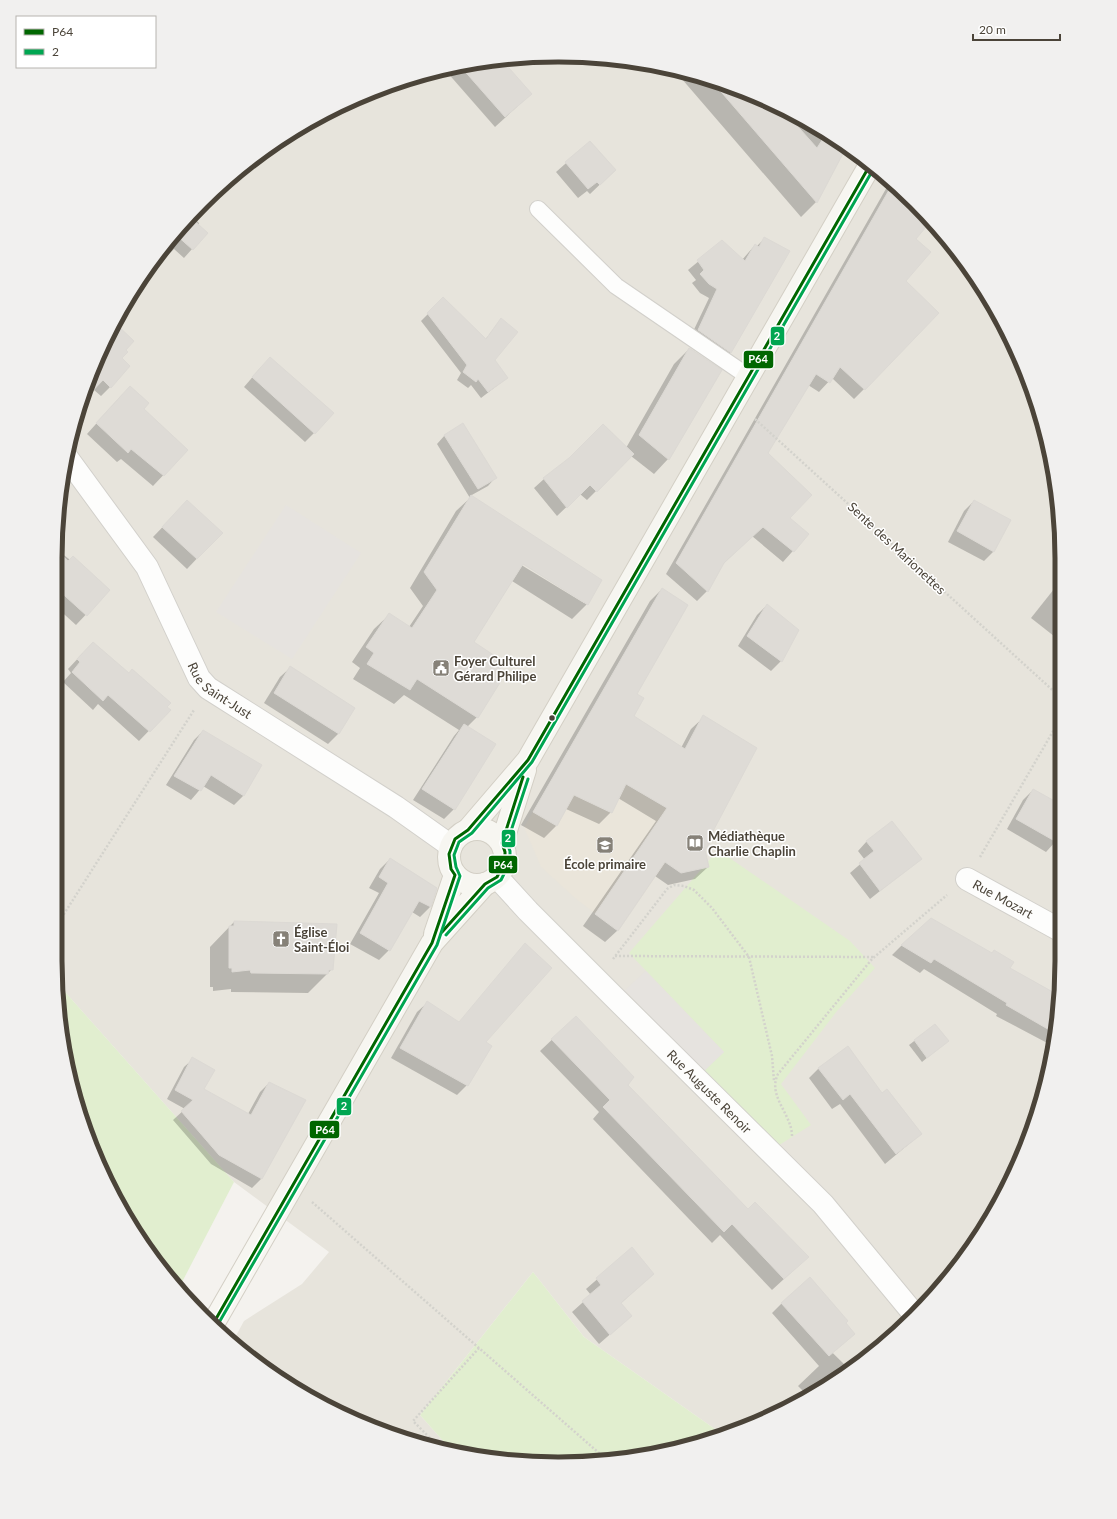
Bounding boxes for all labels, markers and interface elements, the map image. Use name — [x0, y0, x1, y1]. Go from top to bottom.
legend — [16, 16, 156, 68]
scale bar — [973, 16, 1060, 42]
text: 20 m — [979, 22, 1006, 37]
text: P64 — [52, 24, 73, 39]
text: 2 — [52, 44, 59, 59]
line badge: 2 — [770, 326, 785, 346]
text: 2 — [774, 329, 780, 342]
line badge: P64 — [743, 350, 774, 369]
text: P64 — [748, 352, 768, 365]
street label: Sente des Marionettes — [845, 499, 950, 598]
place label: Foyer Culturel Gérard Philipe — [454, 653, 536, 684]
public building icon: Foyer Culturel Gérard Philipe — [431, 658, 451, 678]
street label: Rue Saint-Just — [185, 659, 255, 722]
unlabelled marker — [547, 713, 557, 723]
place label: Médiathèque Charlie Chaplin — [708, 828, 796, 859]
line badge: 2 — [501, 829, 516, 848]
text: 2 — [505, 831, 511, 844]
library icon: Médiathèque Charlie Chaplin — [685, 833, 705, 853]
school or university icon: École primaire — [595, 835, 615, 855]
line badge: P64 — [488, 855, 518, 874]
place label: École primaire — [564, 856, 646, 872]
text: P64 — [493, 858, 513, 871]
street label: Rue Mozart — [970, 876, 1036, 922]
place label: Église Saint-Éloi — [294, 924, 349, 955]
church icon: Église Saint-Éloi — [271, 929, 291, 949]
street label: Rue Auguste Renoir — [664, 1046, 755, 1137]
line badge: 2 — [336, 1097, 352, 1116]
text: 2 — [341, 1099, 347, 1112]
line badge: P64 — [309, 1120, 340, 1139]
text: P64 — [315, 1123, 335, 1136]

